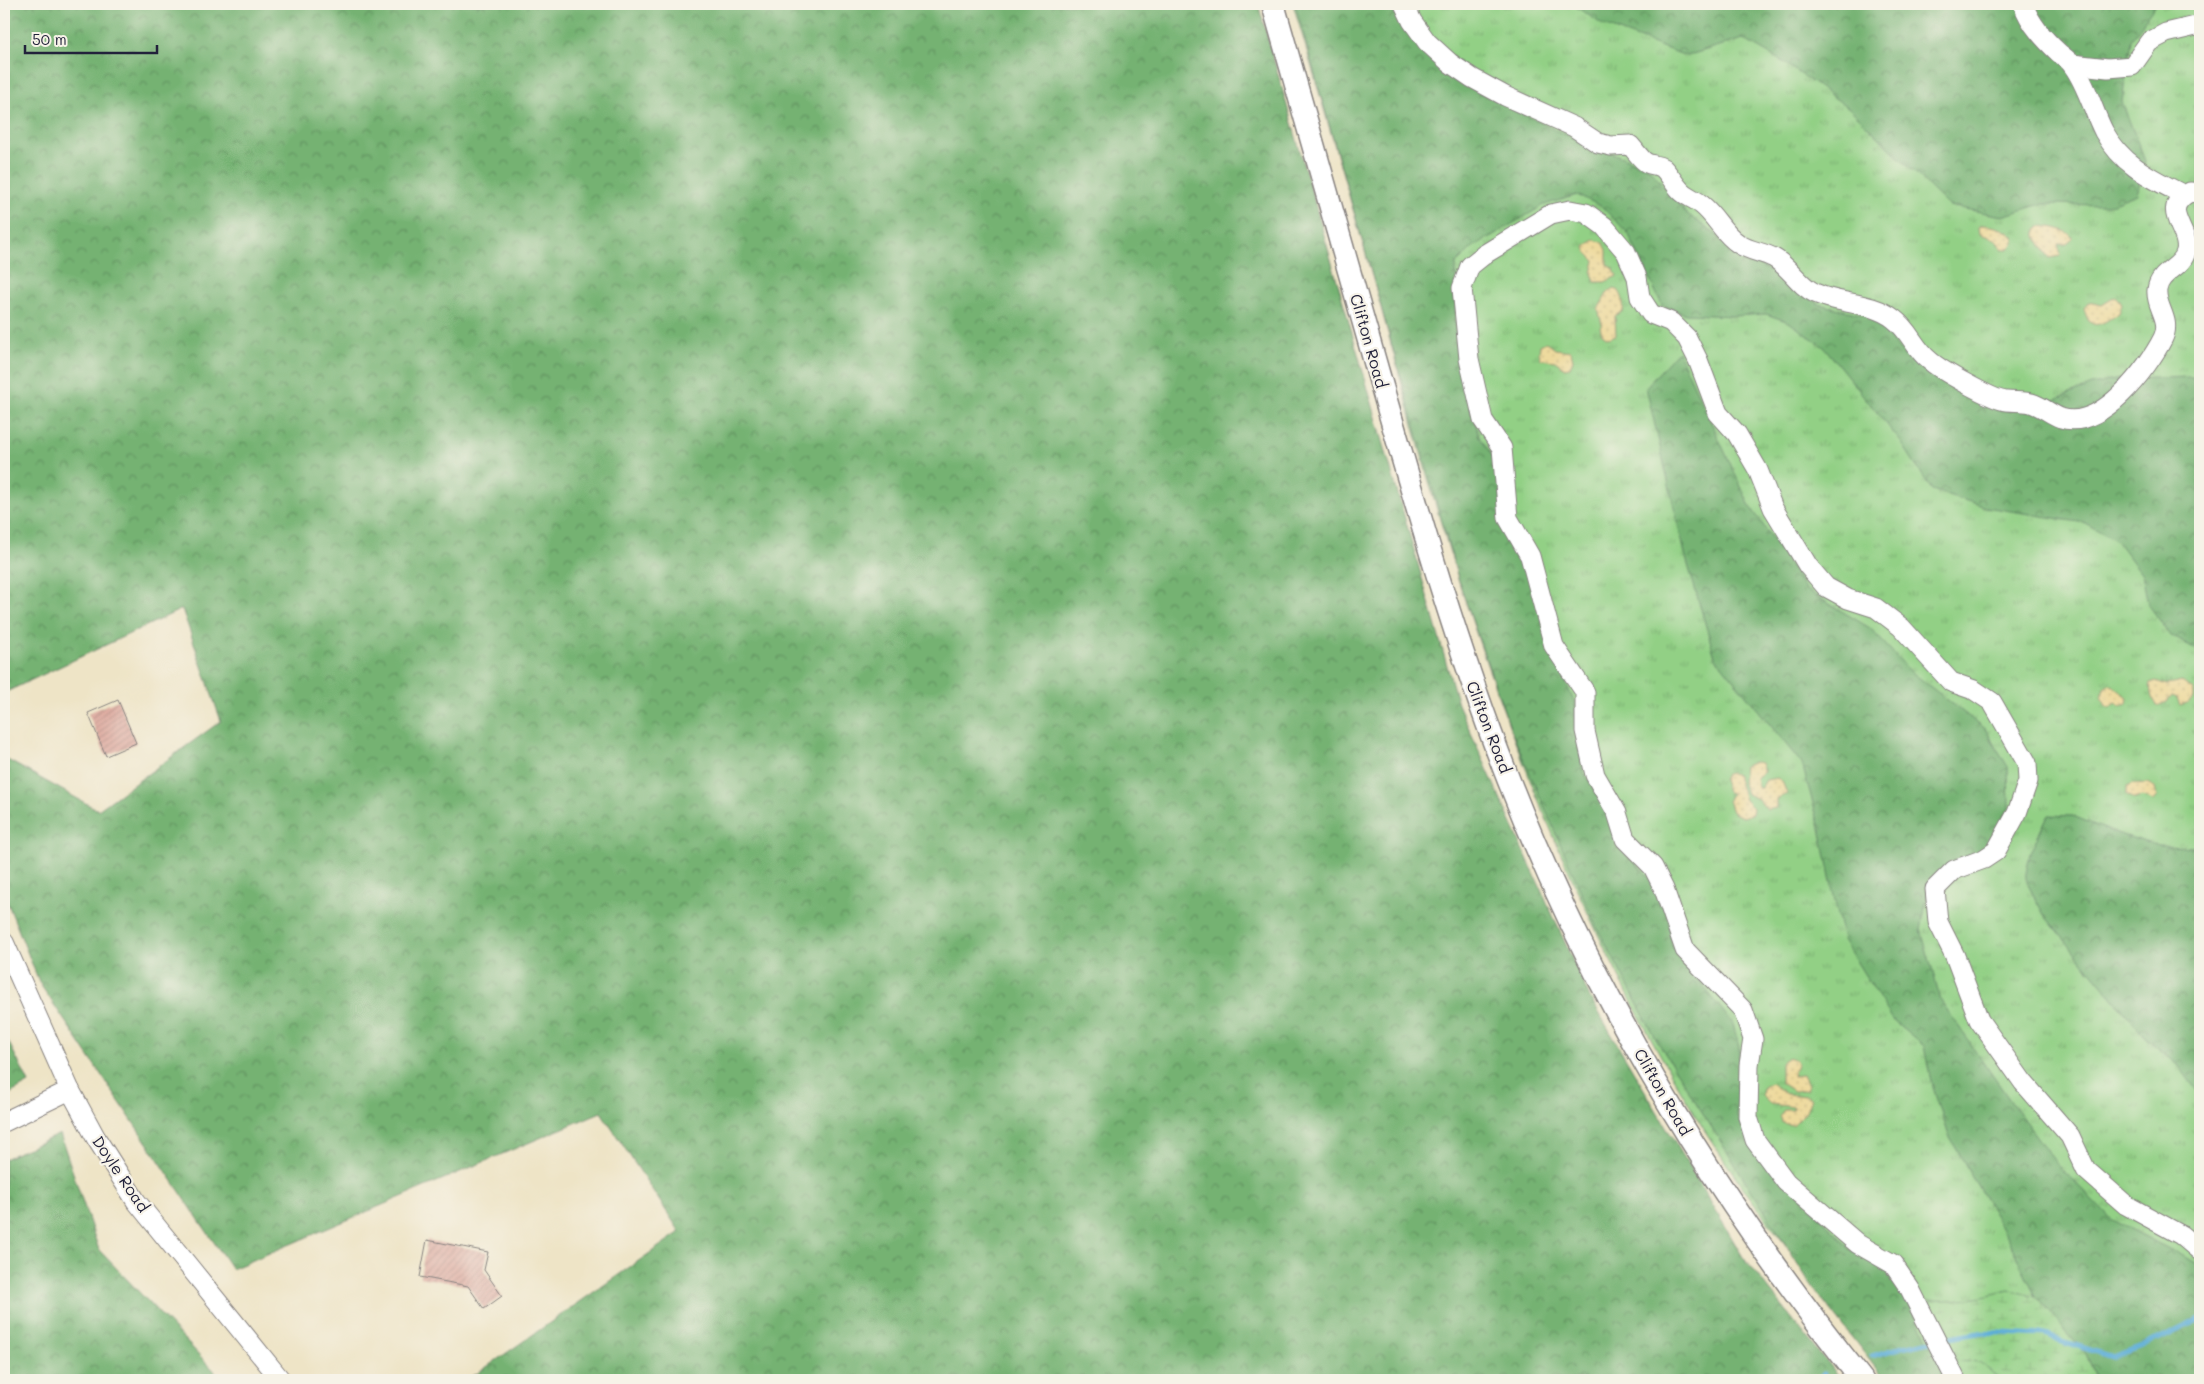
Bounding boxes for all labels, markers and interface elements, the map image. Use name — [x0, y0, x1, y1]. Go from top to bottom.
scale bar — [25, 22, 158, 54]
text: 50 m — [32, 29, 67, 49]
street label: Clifton Road — [1346, 291, 1393, 390]
street label: Clifton Road — [1462, 678, 1517, 776]
street label: Clifton Road — [1630, 1045, 1697, 1139]
street label: Doyle Road — [88, 1131, 155, 1216]

